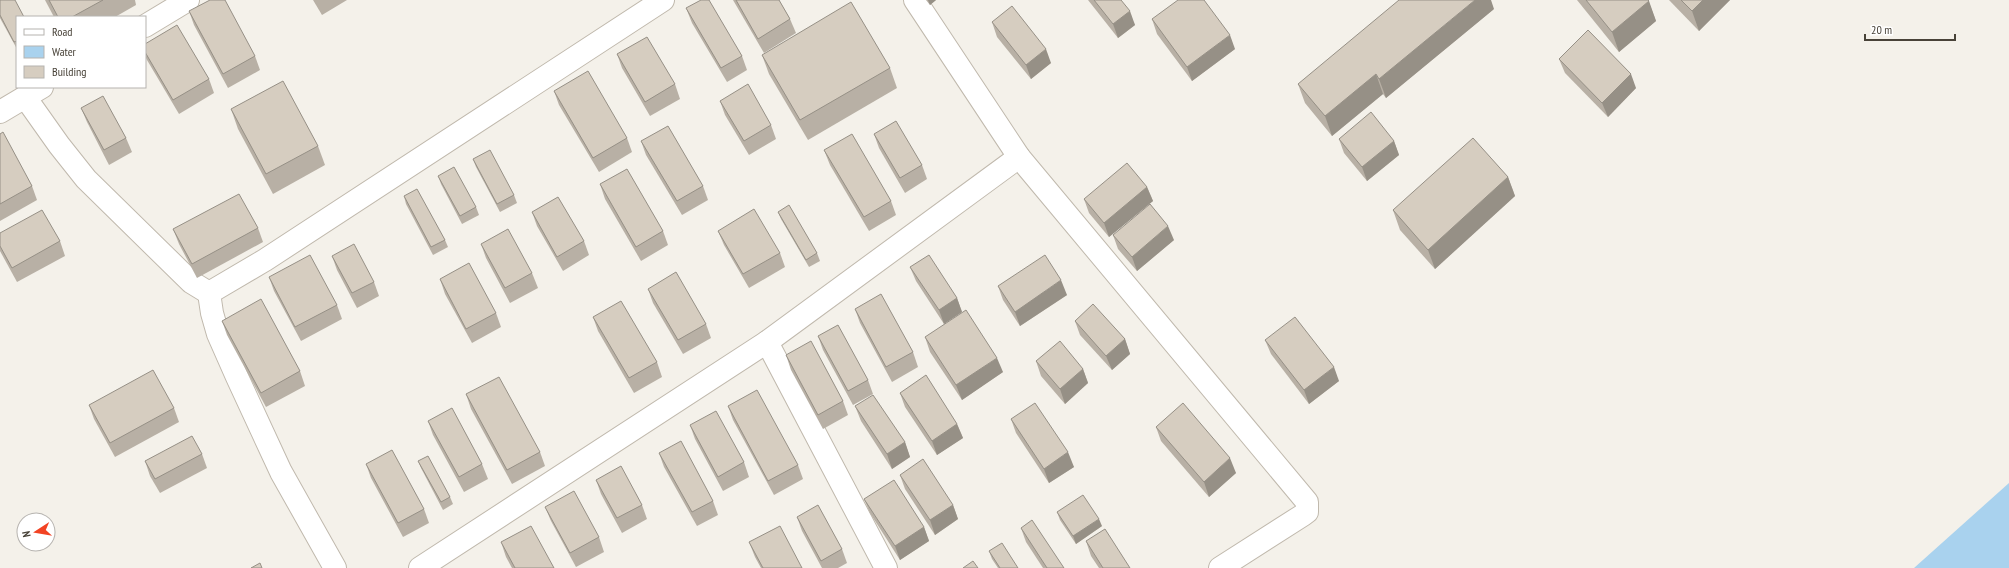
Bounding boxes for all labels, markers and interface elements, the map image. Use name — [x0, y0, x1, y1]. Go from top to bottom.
legend — [16, 16, 146, 88]
scale bar — [1865, 16, 1955, 42]
text: 20 m — [1871, 22, 1892, 37]
text: Road — [52, 24, 72, 39]
text: Water — [52, 44, 77, 59]
text: Building — [52, 64, 87, 79]
north arrow — [16, 512, 56, 552]
text: N — [19, 530, 34, 538]

